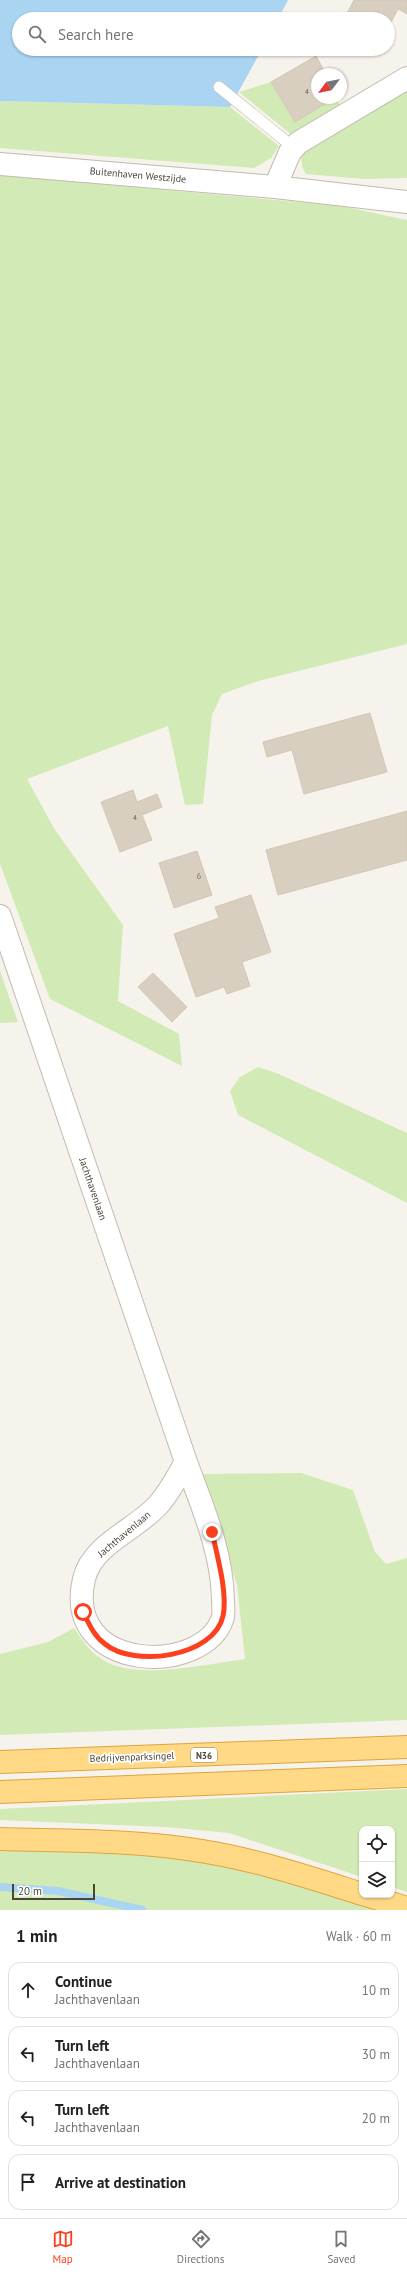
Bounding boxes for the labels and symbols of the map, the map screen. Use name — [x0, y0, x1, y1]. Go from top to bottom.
north arrow — [311, 68, 347, 104]
house number: 4 — [305, 86, 310, 96]
street label: Buitenhaven Westzijde — [89, 164, 187, 186]
house number: 4 — [133, 812, 138, 822]
house number: 6 — [197, 871, 201, 881]
street label: Jachthavenlaan — [76, 1155, 110, 1222]
street label: Jachthavenlaan — [94, 1508, 153, 1561]
route end — [203, 1523, 221, 1541]
route start — [74, 1603, 92, 1621]
road number: N36 — [191, 1748, 217, 1762]
street label: Bedrijvenparksingel — [89, 1749, 175, 1765]
scale bar — [12, 1882, 95, 1901]

